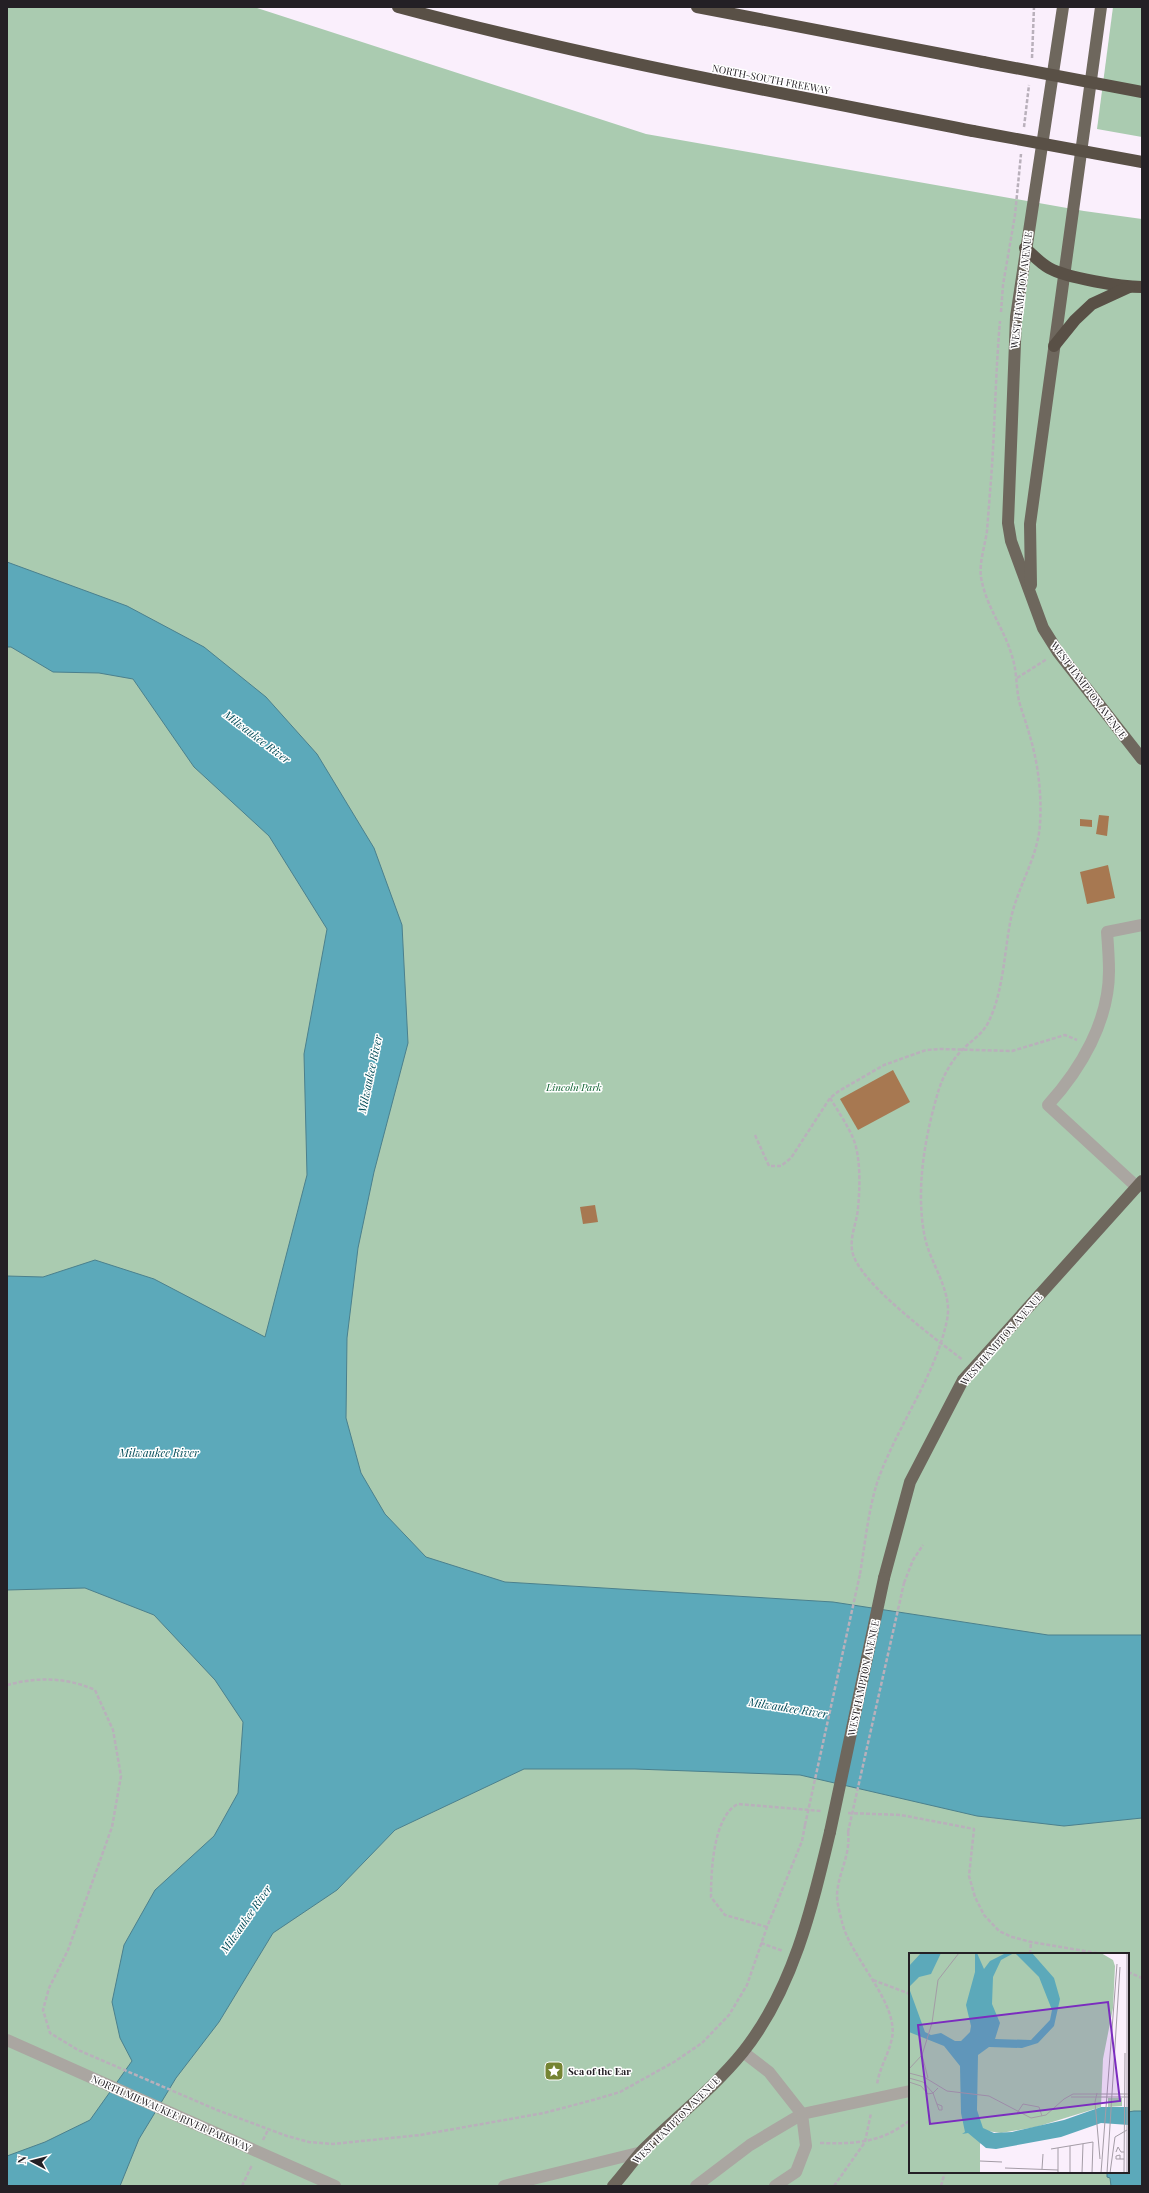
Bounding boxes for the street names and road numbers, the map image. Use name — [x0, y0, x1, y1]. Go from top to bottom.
street label: NORTH-SOUTH FREEWAY — [711, 61, 831, 97]
street label: WEST HAMPTON AVENUE — [1007, 231, 1035, 350]
street label: WEST HAMPTON AVENUE — [1047, 638, 1130, 741]
street label: WEST HAMPTON AVENUE — [956, 1290, 1045, 1389]
street label: WEST HAMPTON AVENUE — [844, 1619, 882, 1738]
street label: NORTH MILWAUKEE RIVER PARKWAY — [89, 2071, 253, 2155]
street label: WEST HAMPTON AVENUE — [629, 2073, 723, 2167]

